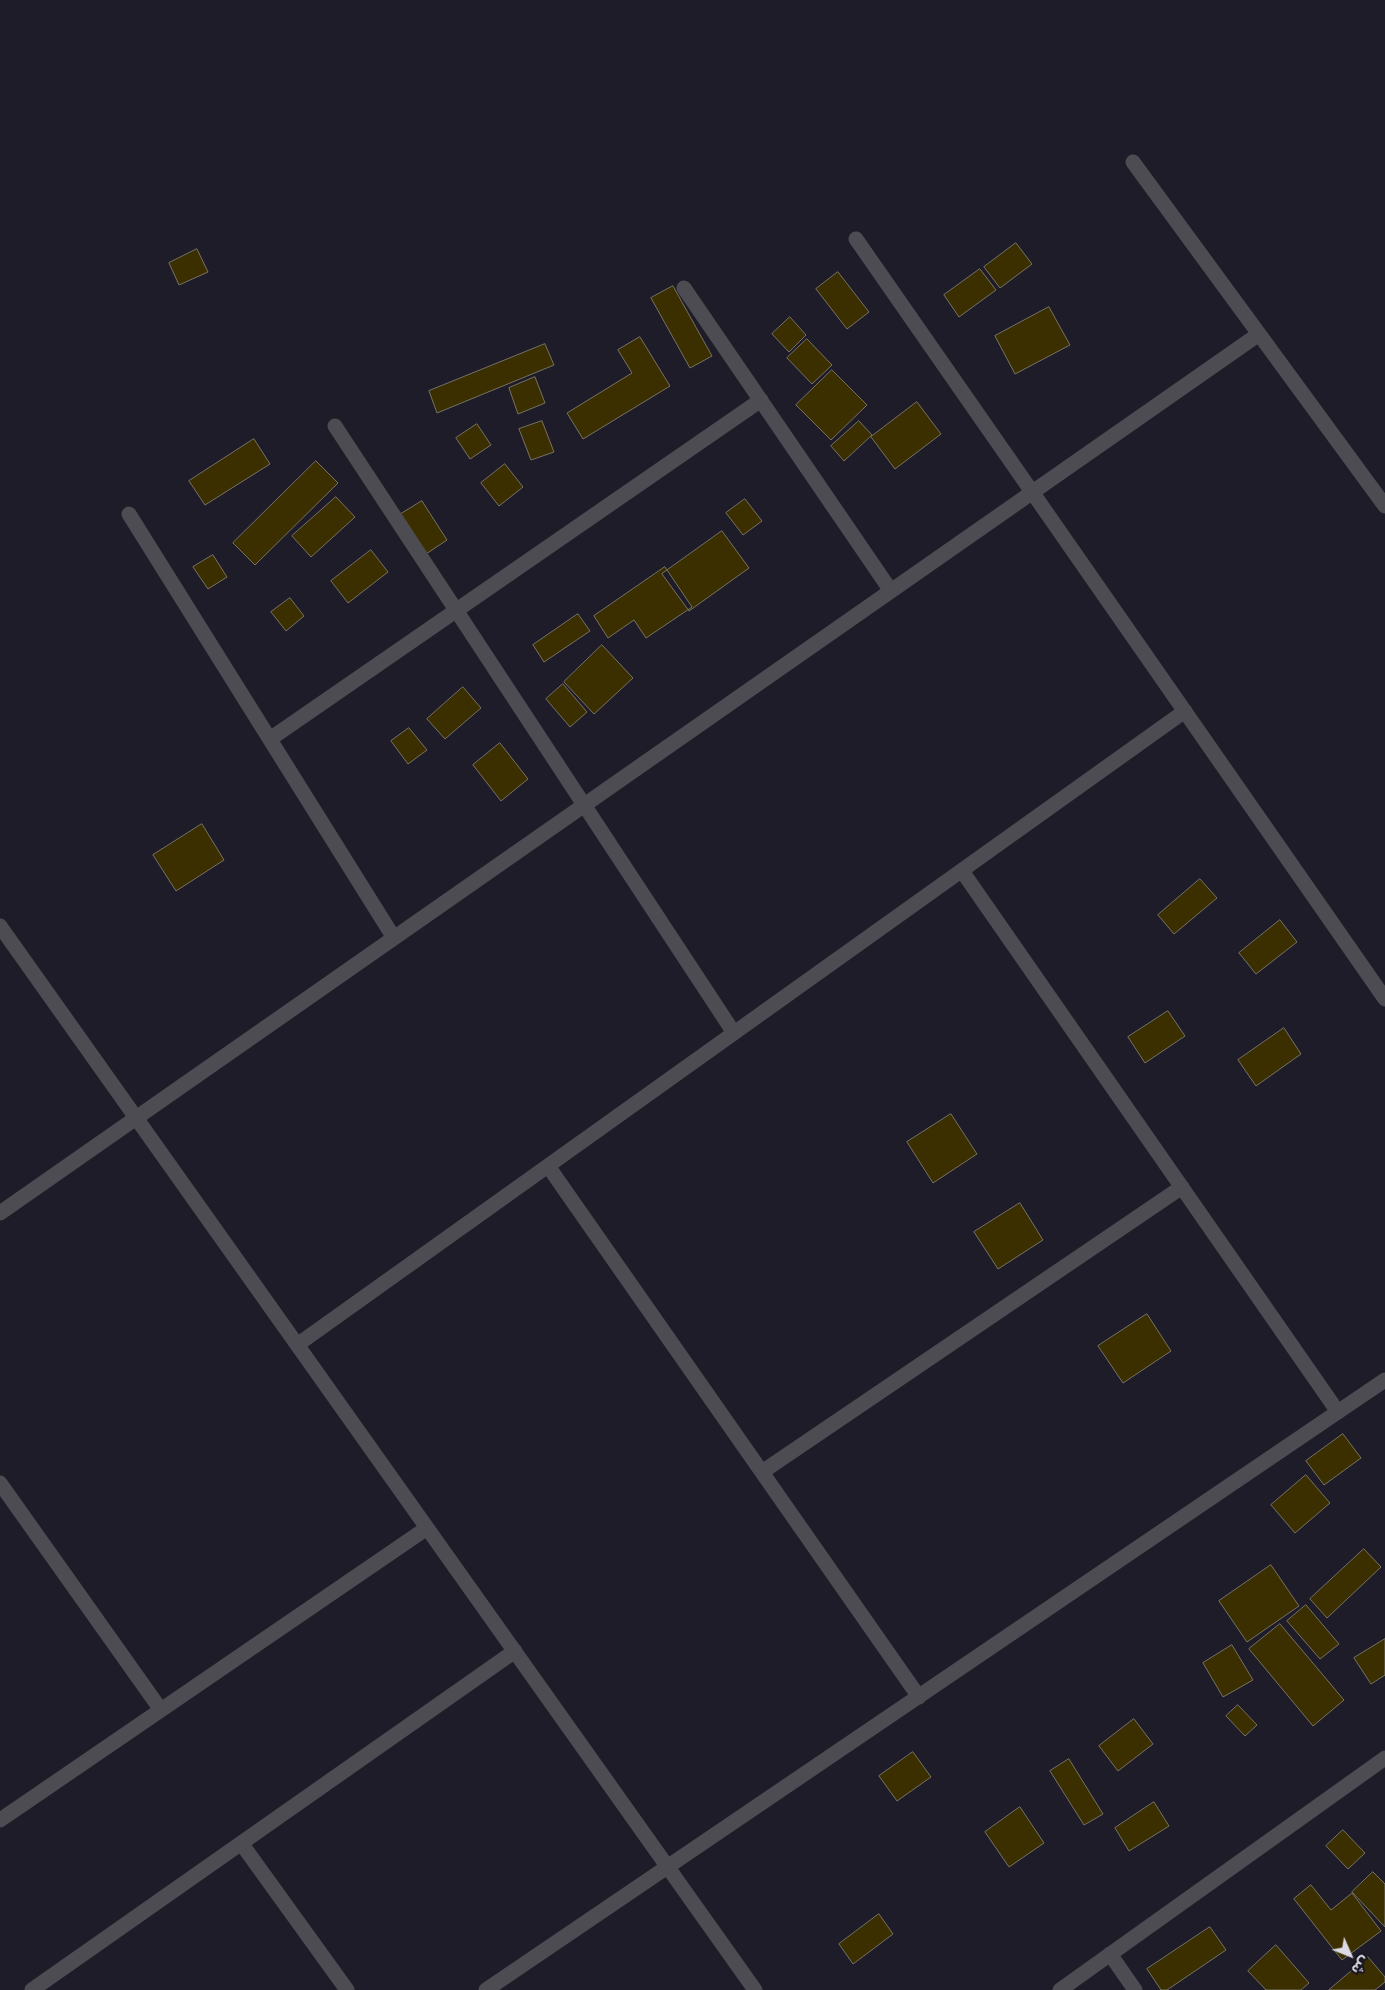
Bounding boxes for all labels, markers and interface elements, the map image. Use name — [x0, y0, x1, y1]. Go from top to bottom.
north arrow — [1325, 1930, 1375, 1980]
text: ش — [1348, 1953, 1374, 1979]

